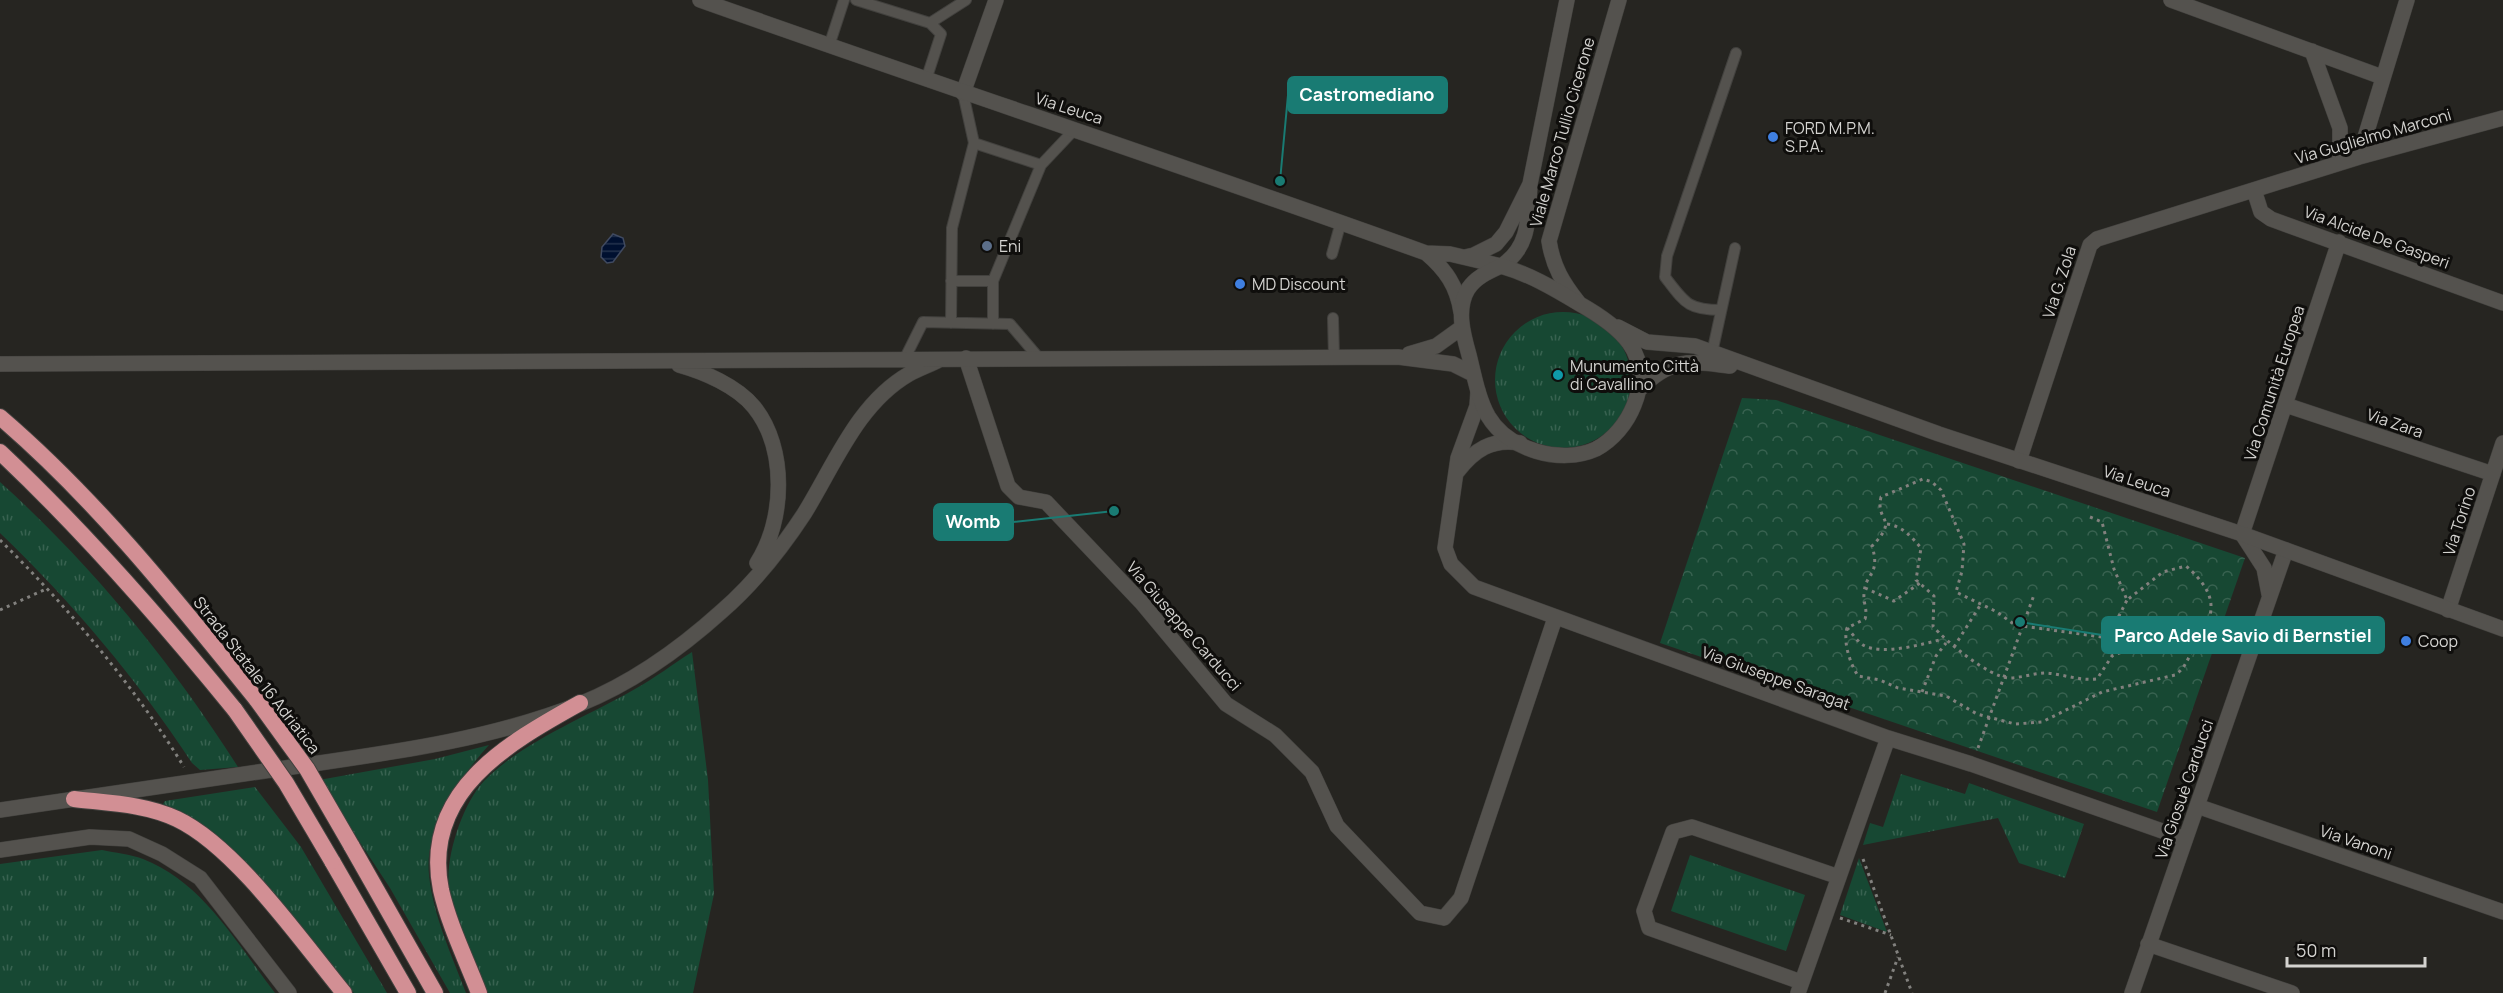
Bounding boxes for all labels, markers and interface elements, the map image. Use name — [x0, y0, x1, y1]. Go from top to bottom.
street label: Viale Marco Tullio Cicerone — [1524, 34, 1600, 230]
callout: Castromediano — [1288, 77, 1447, 113]
text: Castromediano — [1300, 82, 1434, 106]
street label: Via Leuca — [1032, 87, 1106, 129]
street label: Via Guglielmo Marconi — [2292, 103, 2454, 169]
place label: FORD M.P.M. S.P.A. — [1785, 117, 1875, 157]
marker: FORD M.P.M. S.P.A. — [1766, 130, 1780, 144]
street label: Via Alcide De Gasperi — [2301, 200, 2453, 274]
place label: Eni — [999, 235, 1021, 257]
marker: Eni — [980, 239, 994, 253]
street label: Via G. Zola — [2037, 243, 2081, 321]
place label: MD Discount — [1252, 273, 1346, 295]
marker: MD Discount — [1233, 277, 1247, 291]
street label: Via Comunità Europea — [2238, 302, 2310, 464]
place label: Munumento Città di Cavallino — [1570, 355, 1699, 395]
marker: Munumento Città di Cavallino — [1551, 368, 1565, 382]
street label: Via Zara — [2364, 403, 2426, 443]
street label: Via Leuca — [2100, 460, 2174, 502]
street label: Via Torino — [2438, 484, 2480, 558]
callout: Womb — [934, 504, 1013, 540]
text: Womb — [946, 509, 1000, 533]
street label: Via Giuseppe Carducci — [1122, 557, 1246, 695]
street label: Strada Statale 16 Adriatica — [189, 592, 325, 758]
callout: Parco Adele Savio di Bernstiel — [2102, 617, 2384, 653]
text: Parco Adele Savio di Bernstiel — [2114, 623, 2372, 647]
place label: Coop — [2418, 630, 2458, 652]
marker: Coop — [2399, 634, 2413, 648]
street label: Via Giuseppe Saragat — [1699, 641, 1853, 715]
street label: Via Giosuè Carducci — [2150, 716, 2218, 862]
street label: Via Vanoni — [2317, 819, 2395, 865]
scale bar — [2287, 930, 2425, 968]
text: 50 m — [2296, 938, 2336, 962]

